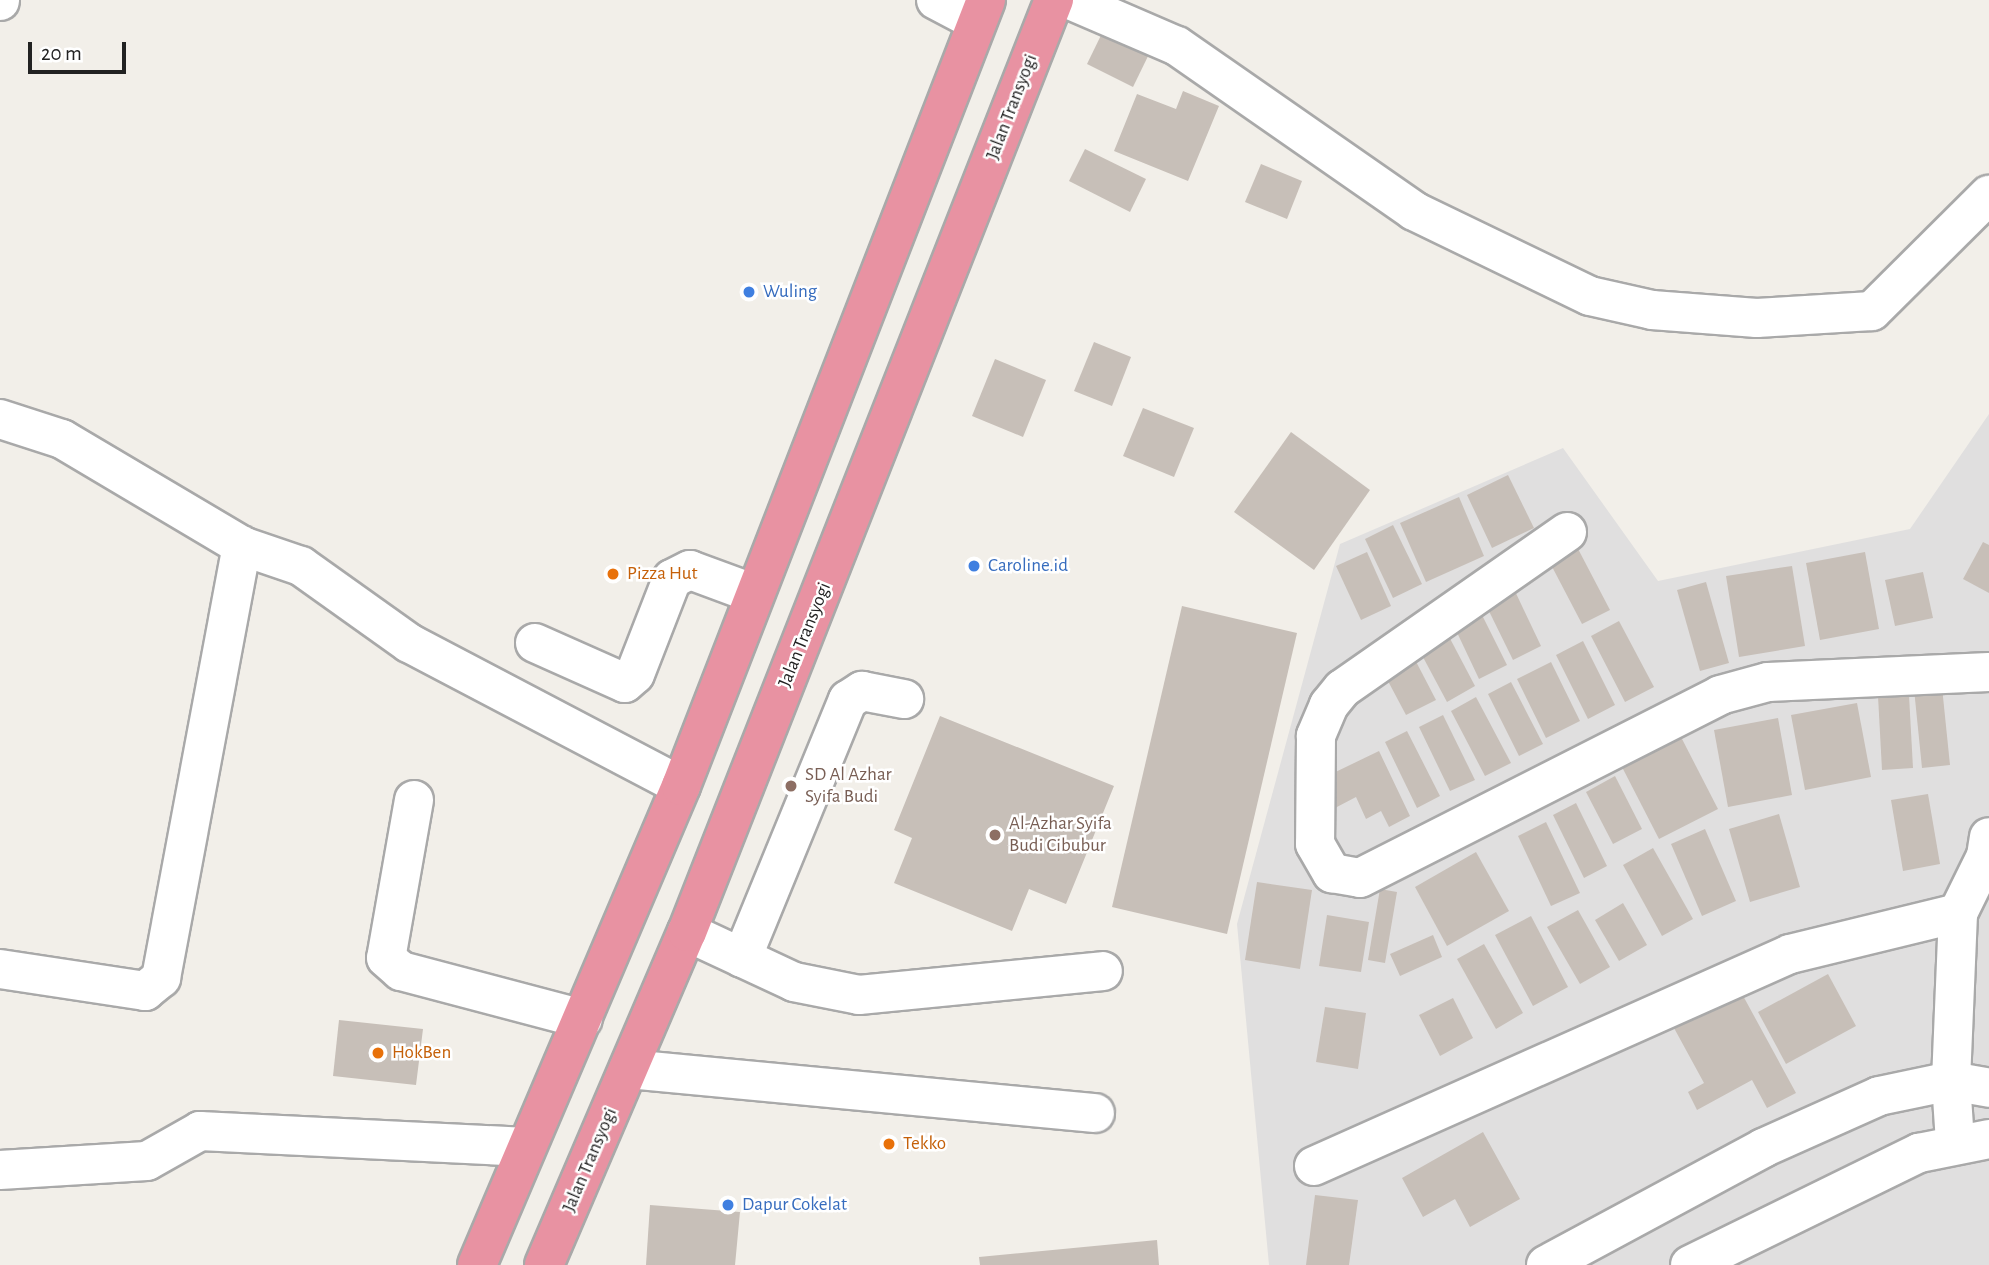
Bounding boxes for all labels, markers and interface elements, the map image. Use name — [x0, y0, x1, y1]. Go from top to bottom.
scale bar — [32, 28, 130, 72]
text: 20 m — [41, 43, 82, 64]
street label: Jalan Transyogi — [981, 51, 1043, 163]
place label: Wuling — [763, 281, 817, 303]
marker: Wuling — [741, 284, 757, 300]
place label: Caroline.id — [988, 555, 1068, 577]
marker: Caroline.id — [966, 558, 982, 574]
place label: Pizza Hut — [627, 563, 698, 585]
marker: Pizza Hut — [605, 566, 621, 582]
street label: Jalan Transyogi — [774, 579, 836, 691]
place label: SD Al Azhar Syifa Budi — [805, 764, 892, 808]
marker: SD Al Azhar Syifa Budi — [783, 778, 799, 794]
place label: Al-Azhar Syifa Budi Cibubur — [1009, 813, 1112, 857]
marker: Al-Azhar Syifa Budi Cibubur — [987, 827, 1003, 843]
place label: HokBen — [392, 1042, 451, 1064]
marker: HokBen — [370, 1045, 386, 1061]
street label: Jalan Transyogi — [558, 1104, 622, 1216]
place label: Tekko — [903, 1133, 946, 1155]
marker: Tekko — [881, 1136, 897, 1152]
place label: Dapur Cokelat — [742, 1194, 847, 1216]
marker: Dapur Cokelat — [720, 1197, 736, 1213]

